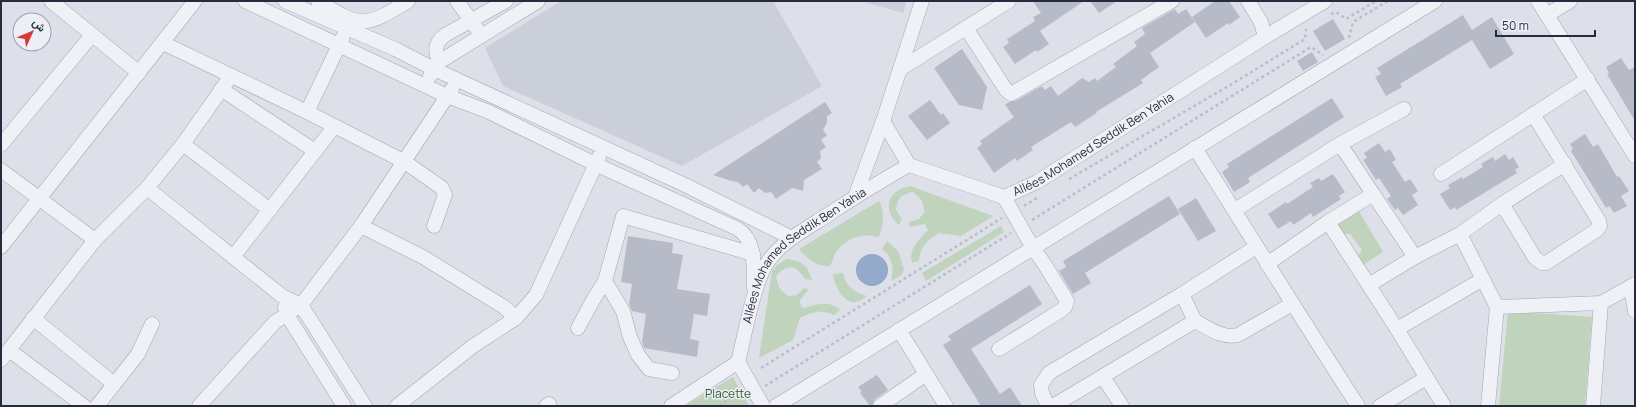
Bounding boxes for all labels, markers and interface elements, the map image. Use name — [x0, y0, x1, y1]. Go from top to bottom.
north arrow — [12, 12, 52, 52]
scale bar — [1496, 12, 1595, 38]
text: ش — [30, 15, 50, 35]
text: 50 m — [1502, 17, 1529, 34]
street label: Allées Mohamed Seddik Ben Yahia — [1010, 88, 1177, 200]
street label: Allées Mohamed Seddik Ben Yahia — [738, 183, 869, 325]
park label: Placette — [705, 385, 751, 402]

